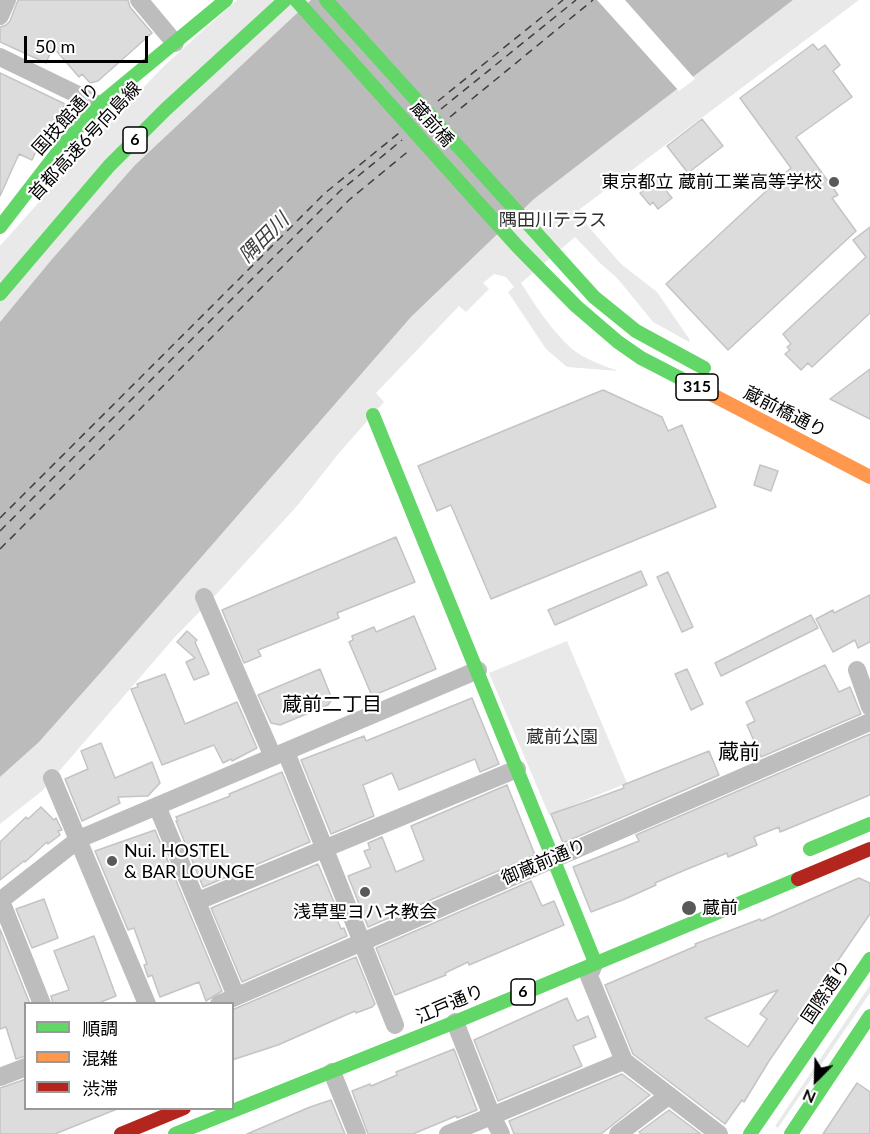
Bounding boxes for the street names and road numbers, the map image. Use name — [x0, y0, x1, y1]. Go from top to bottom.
street label: 首都高速6号向島線 — [24, 77, 146, 205]
street label: 国技館通り — [28, 78, 104, 160]
street label: 蔵前橋 — [406, 97, 458, 151]
road number: 6 — [123, 127, 147, 153]
road number: 315 — [676, 374, 718, 400]
street label: 蔵前橋通り — [740, 382, 830, 442]
street label: 御蔵前通り — [498, 834, 590, 890]
street label: 国際通り — [797, 956, 855, 1028]
road number: 6 — [511, 979, 535, 1005]
street label: 江戸通り — [413, 980, 487, 1028]

